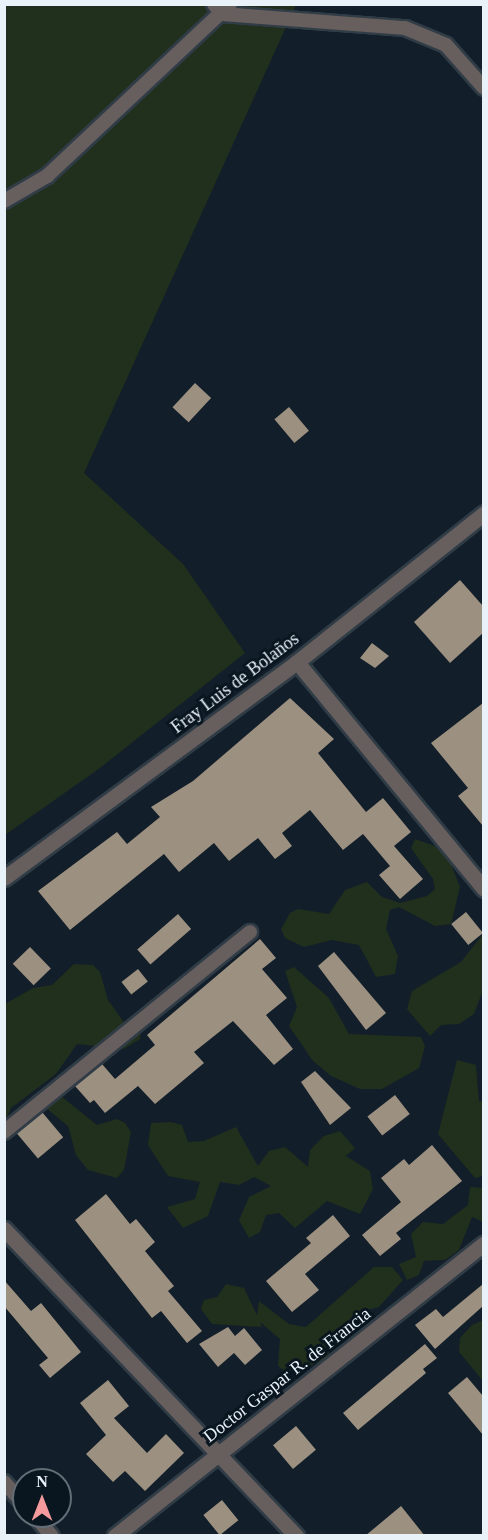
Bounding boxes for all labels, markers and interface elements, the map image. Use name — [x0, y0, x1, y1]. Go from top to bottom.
street label: Fray Luis de Bolaños — [167, 628, 303, 738]
street label: Doctor Gaspar R. de Francia — [199, 1303, 375, 1447]
north arrow — [12, 1468, 72, 1528]
text: N — [36, 1473, 48, 1490]

